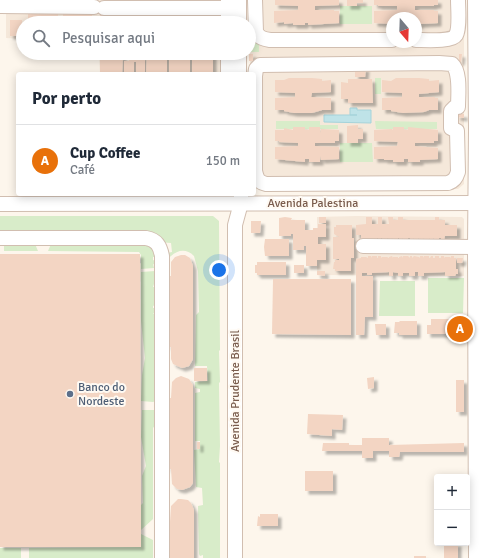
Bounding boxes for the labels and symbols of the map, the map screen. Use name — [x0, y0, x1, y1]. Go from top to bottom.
north arrow — [386, 12, 422, 48]
street label: Avenida Palestina — [268, 196, 358, 211]
your location — [209, 260, 229, 280]
pin: A — [447, 314, 473, 344]
street label: Avenida Prudente Brasil — [228, 329, 243, 452]
place label: Banco do Nordeste — [78, 380, 125, 409]
marker: Banco do Nordeste — [65, 389, 75, 399]

